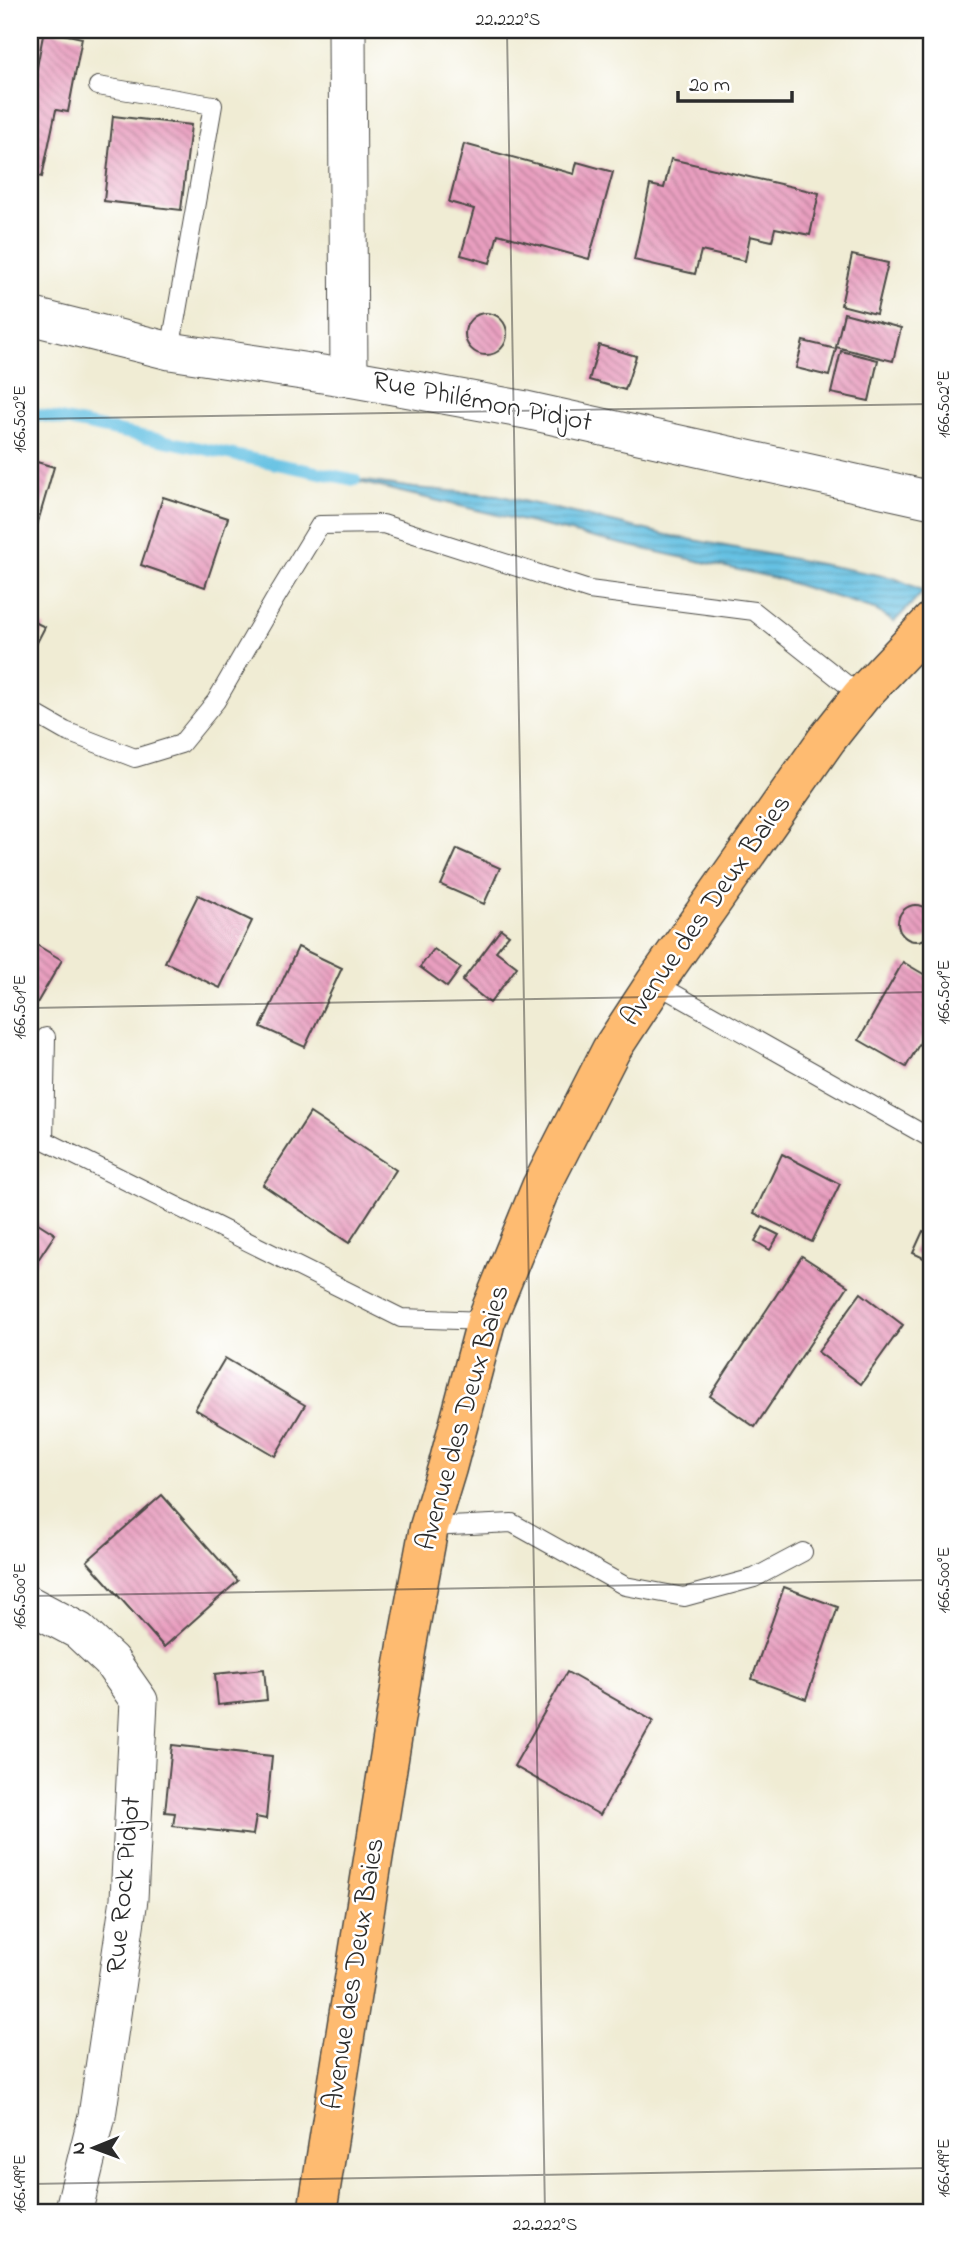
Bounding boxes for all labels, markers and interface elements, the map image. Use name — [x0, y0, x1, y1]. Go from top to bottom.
text: 22.222°S — [476, 8, 540, 34]
scale bar — [678, 60, 792, 104]
text: 20 m — [689, 71, 730, 101]
street label: Rue Philémon Pidjot — [369, 362, 595, 444]
text: 166.502°E — [932, 370, 958, 438]
text: 166.502°E — [8, 385, 34, 453]
street label: Avenue des Deux Baies — [611, 787, 803, 1035]
text: 166.501°E — [932, 960, 958, 1024]
text: 166.501°E — [8, 975, 34, 1039]
street label: Avenue des Deux Baies — [406, 1280, 522, 1556]
text: 166.500°E — [932, 1547, 958, 1613]
text: 166.500°E — [8, 1563, 34, 1629]
street label: Rue Rock Pidjot — [97, 1795, 153, 1975]
street label: Avenue des Deux Baies — [313, 1835, 397, 2113]
north arrow — [60, 2114, 130, 2184]
text: 166.499°E — [932, 2138, 958, 2198]
text: N — [66, 2141, 93, 2155]
text: 166.499°E — [8, 2154, 34, 2214]
text: 22.222°S — [513, 2213, 577, 2239]

